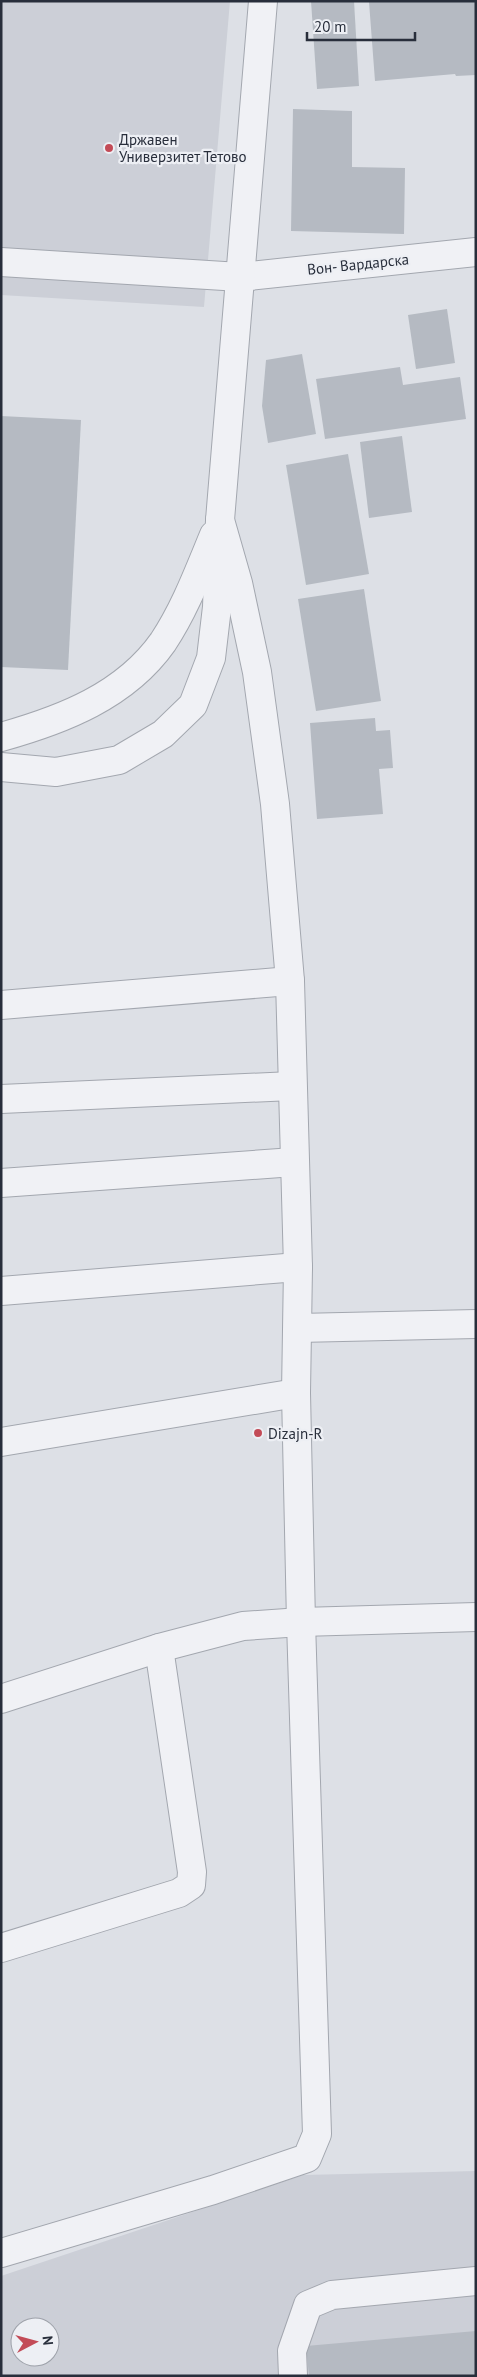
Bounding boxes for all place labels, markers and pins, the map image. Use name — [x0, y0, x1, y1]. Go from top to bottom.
place label: Државен Универзитет Тетово — [119, 130, 247, 166]
marker: Државен Универзитет Тетово — [103, 142, 115, 154]
place label: Dizajn-R — [268, 1424, 323, 1443]
marker: Dizajn-R — [252, 1427, 264, 1439]

